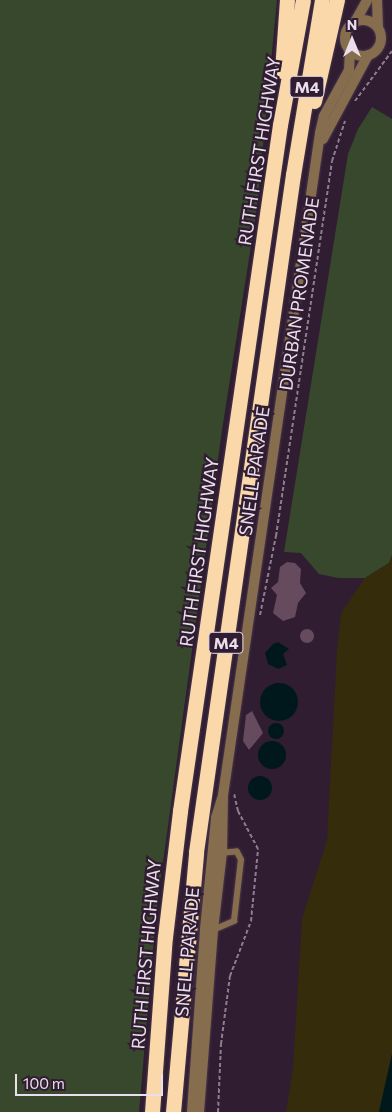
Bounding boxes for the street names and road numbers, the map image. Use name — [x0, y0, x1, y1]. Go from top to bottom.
street label: RUTH FIRST HIGHWAY — [233, 55, 285, 247]
road number: M4 — [288, 74, 326, 100]
street label: DURBAN PROMENADE — [275, 196, 323, 392]
street label: SNELL PARADE — [234, 405, 274, 537]
street label: RUTH FIRST HIGHWAY — [175, 456, 223, 648]
road number: M4 — [207, 630, 245, 656]
street label: RUTH FIRST HIGHWAY — [127, 858, 165, 1050]
street label: SNELL PARADE — [171, 886, 203, 1018]

